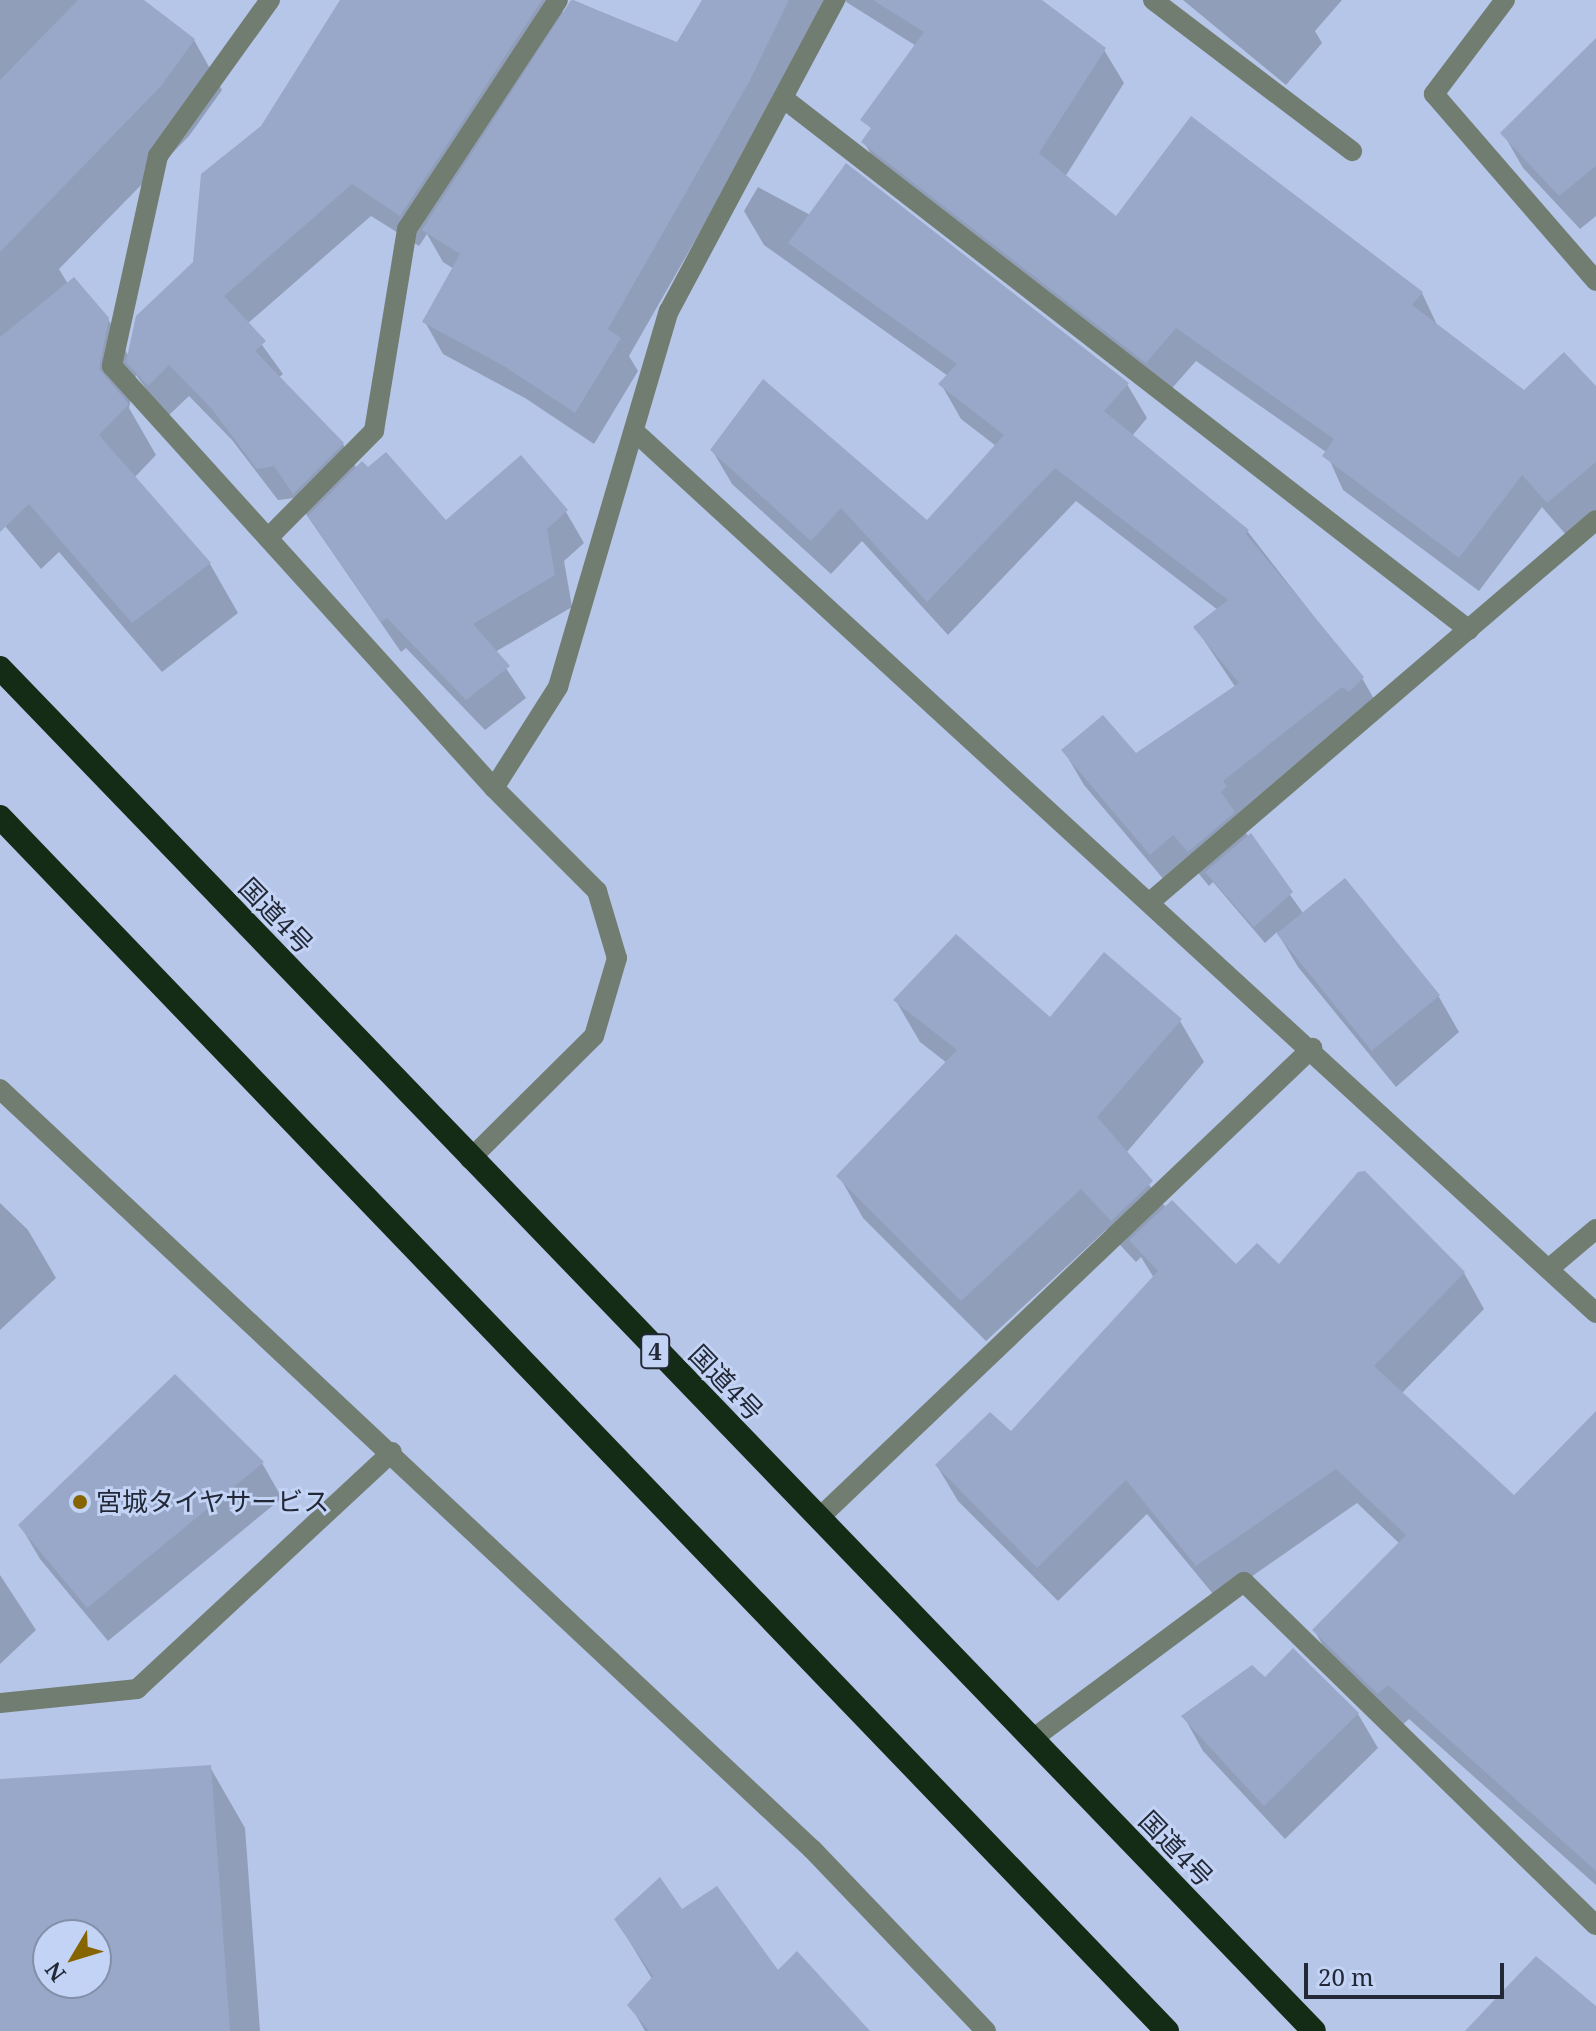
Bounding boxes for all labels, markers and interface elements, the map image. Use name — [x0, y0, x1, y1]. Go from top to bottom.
street label: 国道4号 — [233, 872, 319, 960]
road number: 4 — [639, 1331, 671, 1371]
street label: 国道4号 — [683, 1339, 769, 1427]
place label: 宮城タイヤサービス — [96, 1486, 330, 1518]
marker: 宮城タイヤサービス — [71, 1493, 89, 1511]
street label: 国道4号 — [1133, 1805, 1219, 1893]
north arrow — [32, 1919, 112, 1999]
scale bar — [1308, 1947, 1508, 1997]
text: N — [38, 1956, 72, 1989]
text: 20 m — [1318, 1960, 1374, 1993]

